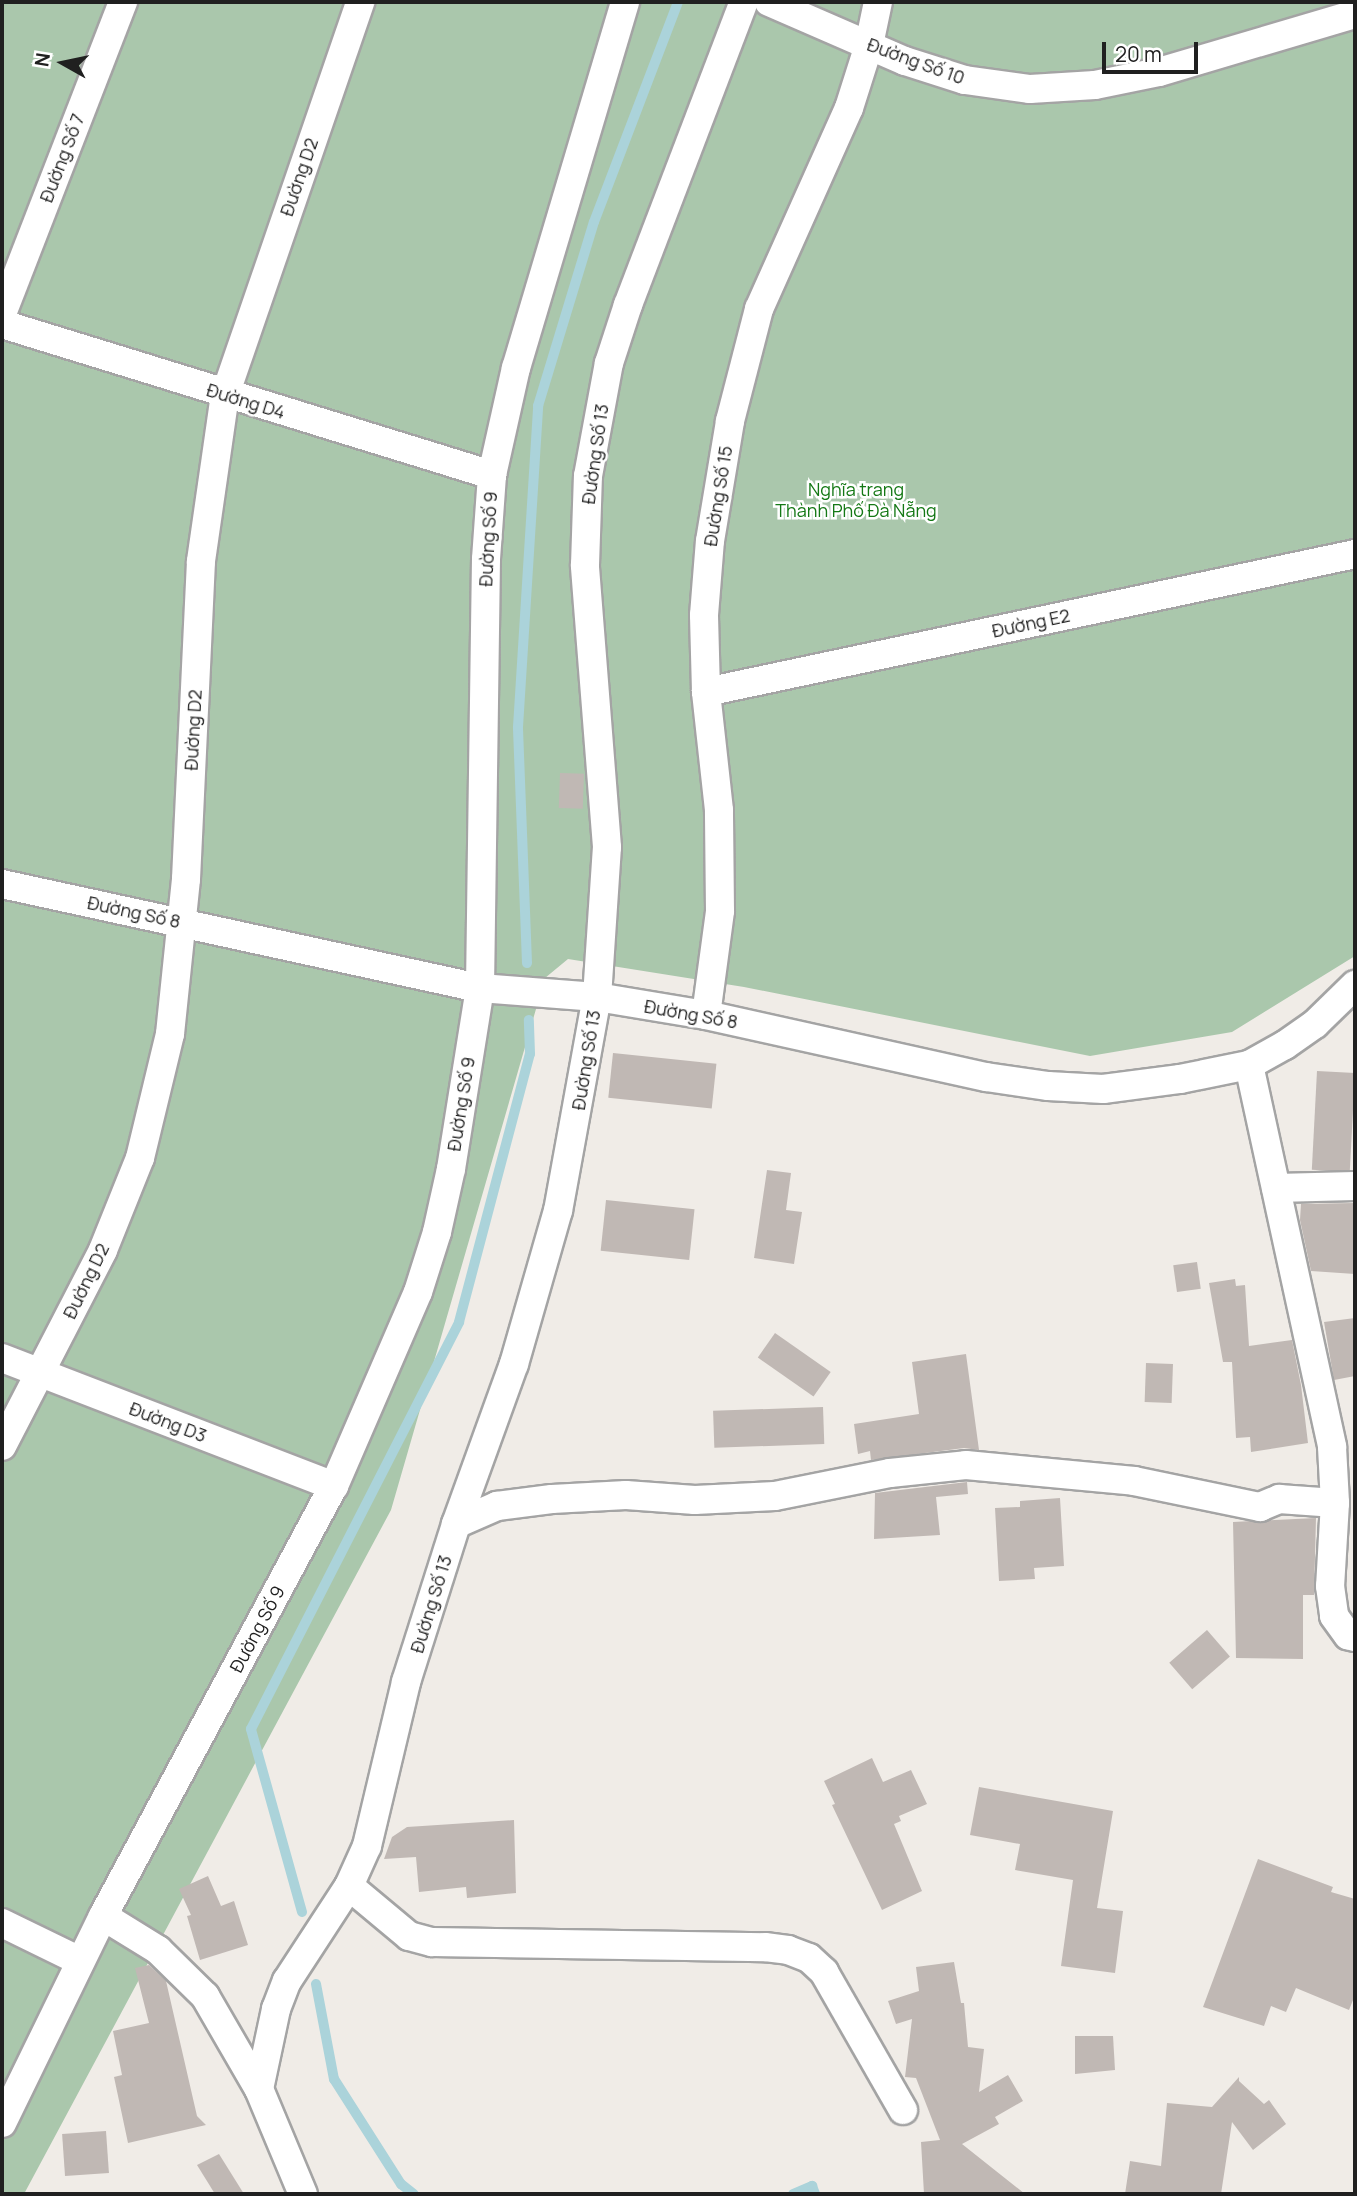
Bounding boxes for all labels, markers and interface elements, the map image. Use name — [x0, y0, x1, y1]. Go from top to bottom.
north arrow — [28, 28, 98, 98]
scale bar — [1105, 28, 1201, 72]
street label: Đường Số 10 — [864, 33, 968, 89]
text: 20 m — [1115, 40, 1162, 68]
text: N — [28, 51, 56, 68]
street label: Đường Số 7 — [35, 111, 89, 205]
street label: Đường D2 — [276, 135, 322, 219]
street label: Đường D4 — [204, 379, 288, 423]
street label: Đường Số 13 — [577, 403, 613, 505]
street label: Đường Số 15 — [699, 444, 737, 548]
park label: Nghĩa trang Thành Phố Đà Nẵng — [775, 479, 937, 522]
street label: Đường Số 9 — [475, 491, 501, 587]
street label: Đường E2 — [990, 604, 1072, 642]
street label: Đường D2 — [180, 689, 206, 771]
street label: Đường Số 8 — [86, 892, 182, 932]
street label: Đường Số 8 — [643, 995, 739, 1033]
street label: Đường Số 13 — [567, 1008, 605, 1112]
street label: Đường Số 9 — [443, 1055, 479, 1153]
street label: Đường D2 — [59, 1240, 113, 1322]
street label: Đường D3 — [126, 1397, 210, 1447]
street label: Đường Số 13 — [406, 1553, 456, 1655]
street label: Đường Số 9 — [225, 1582, 289, 1676]

